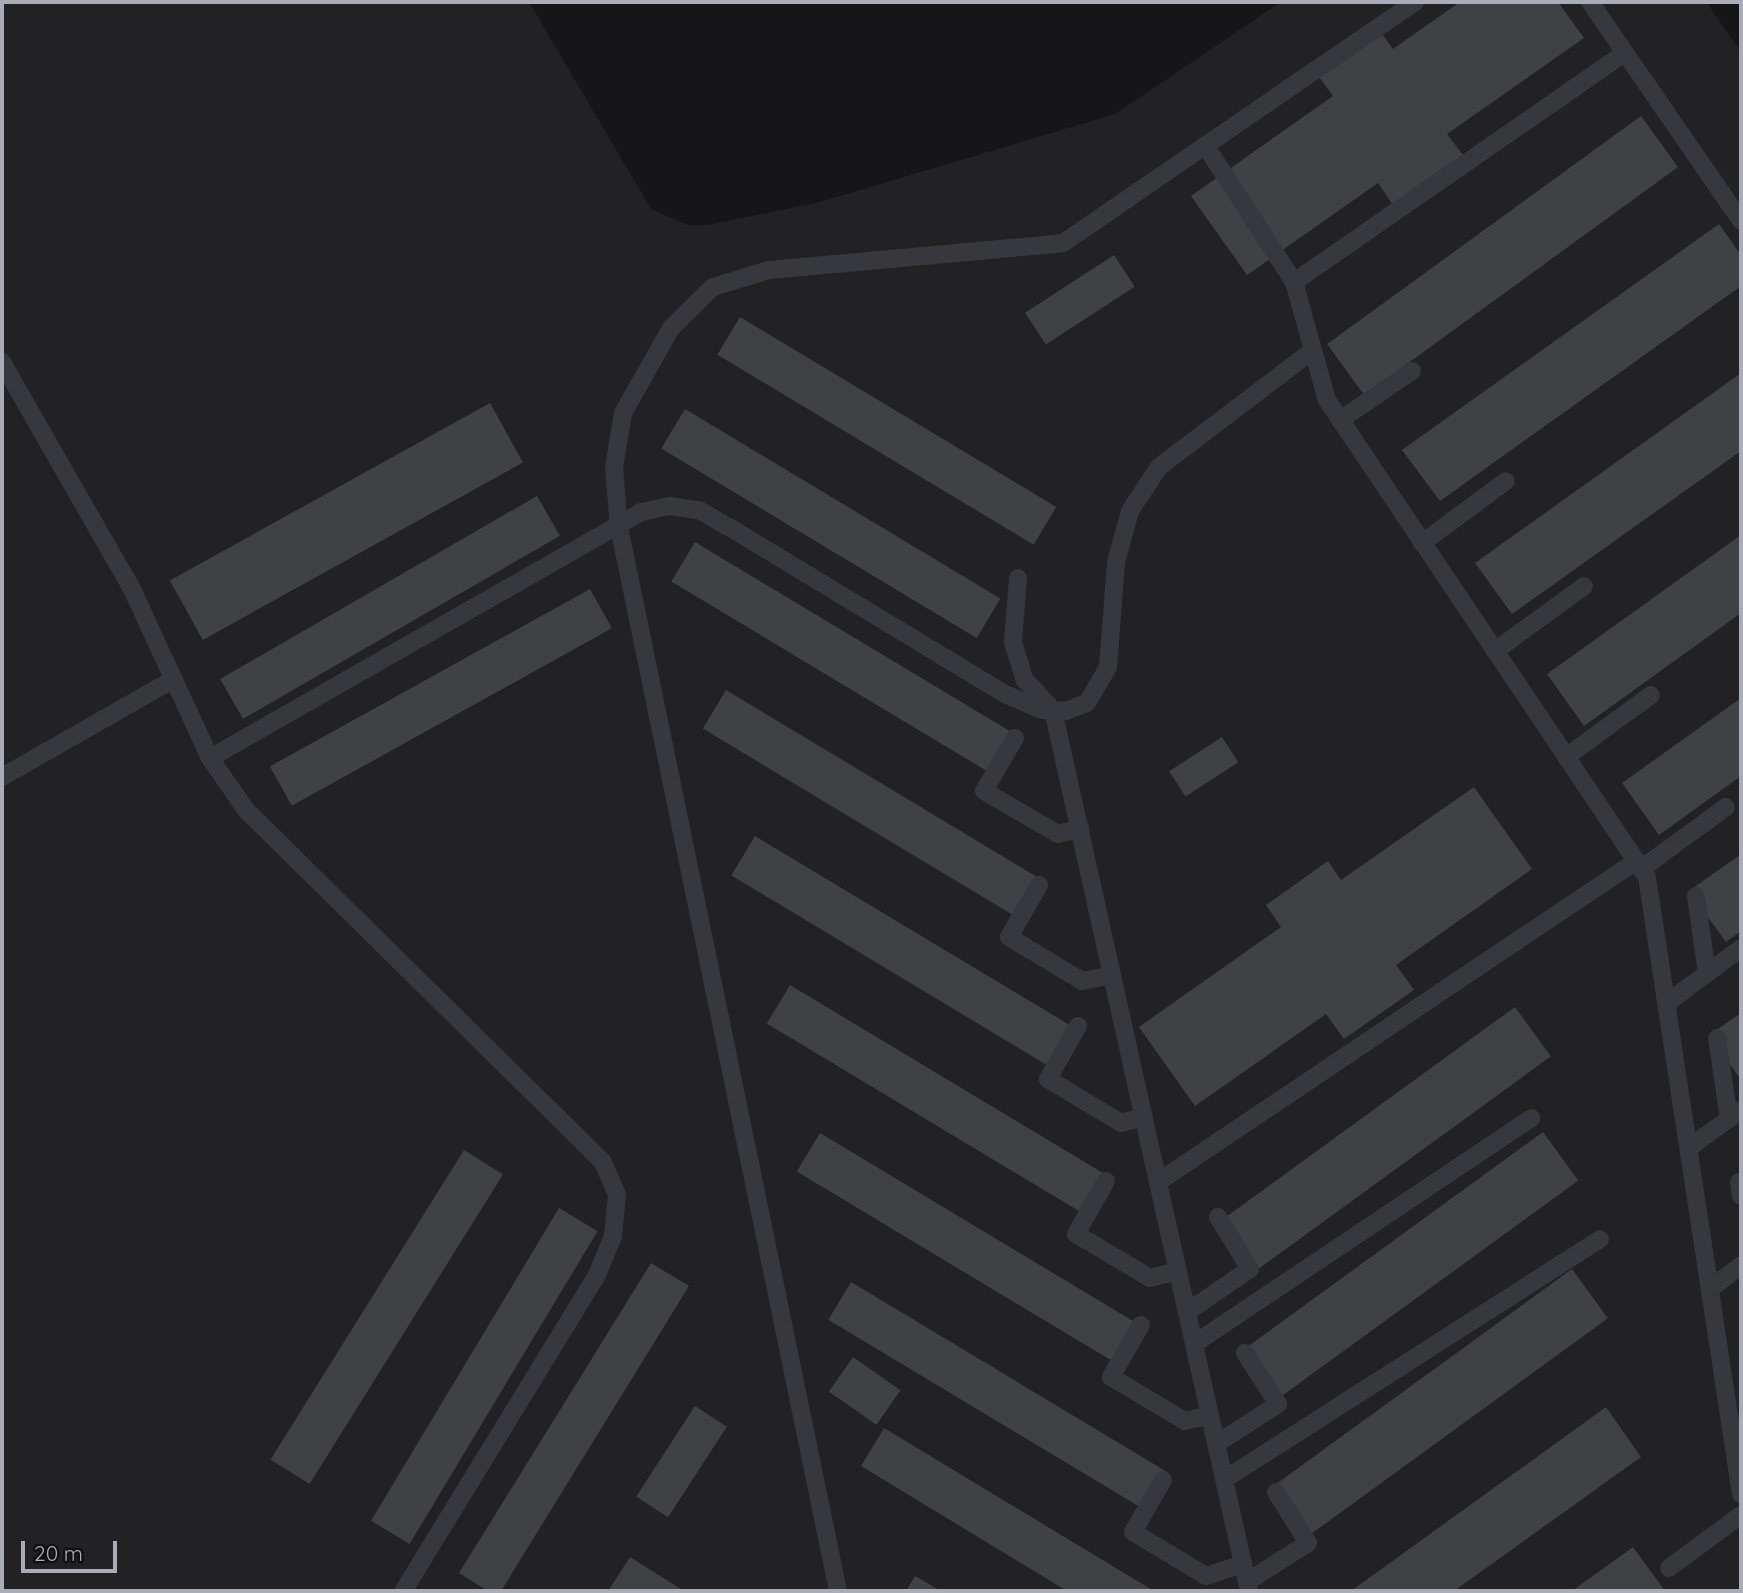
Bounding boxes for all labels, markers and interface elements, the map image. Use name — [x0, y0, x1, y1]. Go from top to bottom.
scale bar — [24, 1526, 121, 1570]
text: 20 m — [34, 1540, 83, 1566]

